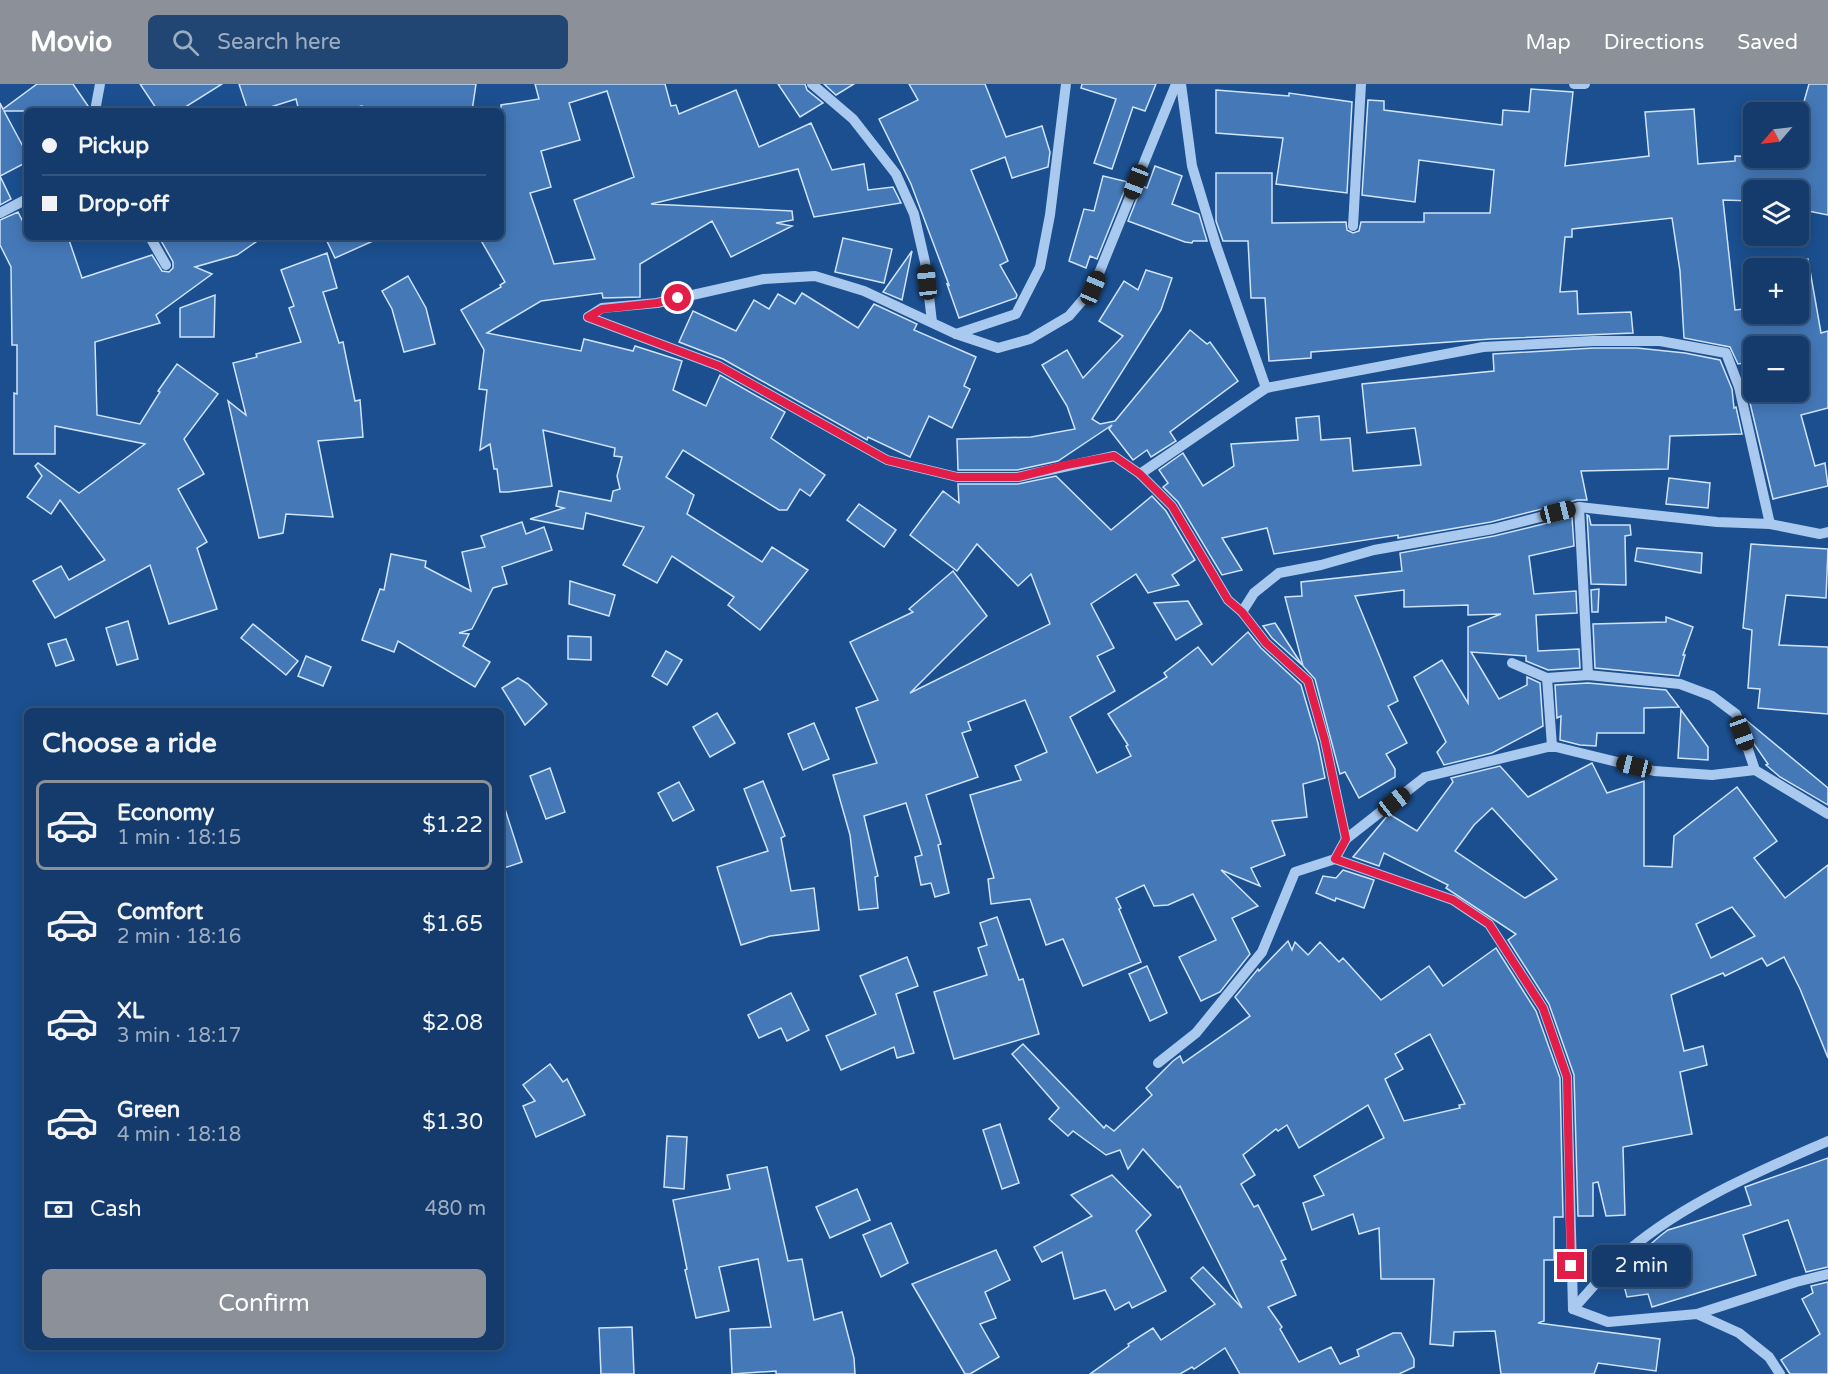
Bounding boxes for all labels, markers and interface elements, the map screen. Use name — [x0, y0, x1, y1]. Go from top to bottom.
search box — [148, 15, 568, 69]
text: Movio — [30, 25, 112, 59]
icon: search — [169, 26, 202, 59]
text: Search here — [217, 29, 341, 55]
text: Map — [1525, 30, 1571, 55]
text: Directions — [1604, 30, 1704, 55]
text: Saved — [1737, 30, 1798, 55]
north arrow — [1743, 102, 1809, 168]
map controls — [1743, 102, 1809, 402]
text: Pickup — [78, 133, 149, 159]
car — [1121, 162, 1151, 202]
button: layers — [1743, 180, 1809, 246]
text: Drop-off — [78, 191, 169, 217]
button: + — [1743, 258, 1809, 324]
car — [916, 263, 938, 301]
car — [1078, 268, 1108, 308]
route start — [664, 284, 691, 311]
button: − — [1743, 336, 1809, 402]
car — [1538, 499, 1578, 525]
car — [1727, 713, 1757, 753]
text: Choose a ride — [42, 727, 217, 760]
car — [1614, 753, 1654, 779]
car — [1374, 784, 1414, 820]
icon: car — [45, 798, 99, 852]
text: Economy — [117, 800, 214, 826]
text: $1.22 — [422, 812, 483, 838]
text: 1 min · 18:15 — [117, 826, 241, 850]
icon: car — [45, 897, 99, 951]
text: Comfort — [117, 899, 203, 925]
text: $1.65 — [422, 911, 483, 937]
text: 2 min · 18:16 — [117, 925, 241, 949]
icon: car — [45, 996, 99, 1050]
text: XL — [117, 998, 144, 1024]
text: $2.08 — [422, 1010, 483, 1036]
text: 3 min · 18:17 — [117, 1024, 241, 1048]
icon: car — [45, 1095, 99, 1149]
text: Green — [117, 1097, 180, 1123]
text: $1.30 — [422, 1109, 483, 1135]
text: 4 min · 18:18 — [117, 1123, 241, 1147]
icon: cash — [42, 1193, 75, 1226]
text: Cash — [90, 1196, 142, 1222]
text: 480 m — [425, 1197, 486, 1221]
callout: 2 min — [1592, 1245, 1691, 1287]
route end — [1557, 1252, 1584, 1279]
text: 2 min — [1615, 1254, 1668, 1278]
button: Confirm — [42, 1269, 486, 1338]

